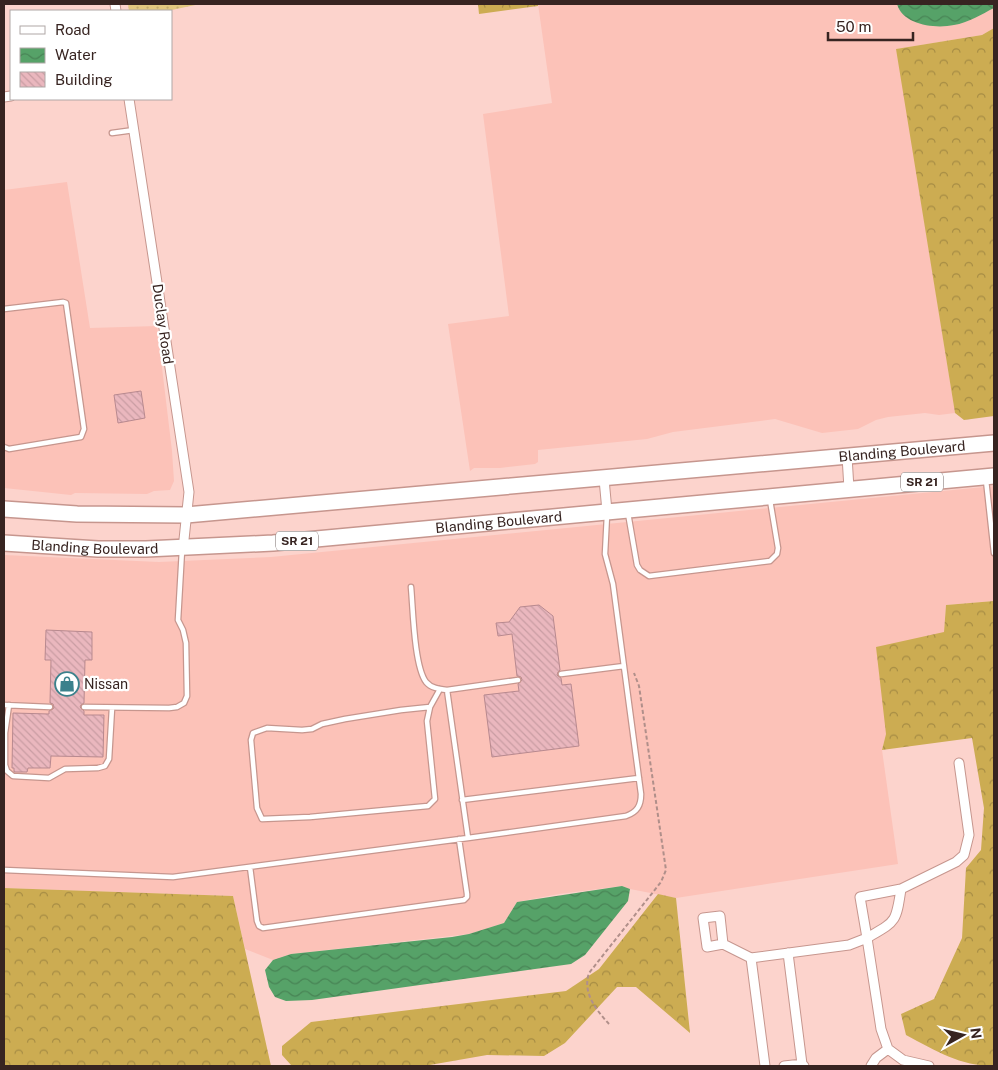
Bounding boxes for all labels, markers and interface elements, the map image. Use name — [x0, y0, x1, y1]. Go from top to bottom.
legend — [10, 10, 172, 100]
scale bar — [828, 10, 913, 42]
text: 50 m — [836, 18, 871, 35]
text: Road — [55, 21, 91, 38]
text: Water — [55, 46, 97, 63]
text: Building — [55, 71, 113, 88]
street label: Duclay Road — [149, 283, 177, 365]
street label: Blanding Boulevard — [838, 438, 966, 465]
road number: SR 21 — [901, 472, 943, 492]
street label: Blanding Boulevard — [435, 508, 563, 536]
road number: SR 21 — [276, 532, 318, 550]
street label: Blanding Boulevard — [31, 537, 159, 557]
shop icon: Nissan — [54, 671, 80, 697]
place label: Nissan — [84, 676, 128, 692]
north arrow — [938, 1010, 988, 1060]
text: N — [967, 1027, 985, 1040]

